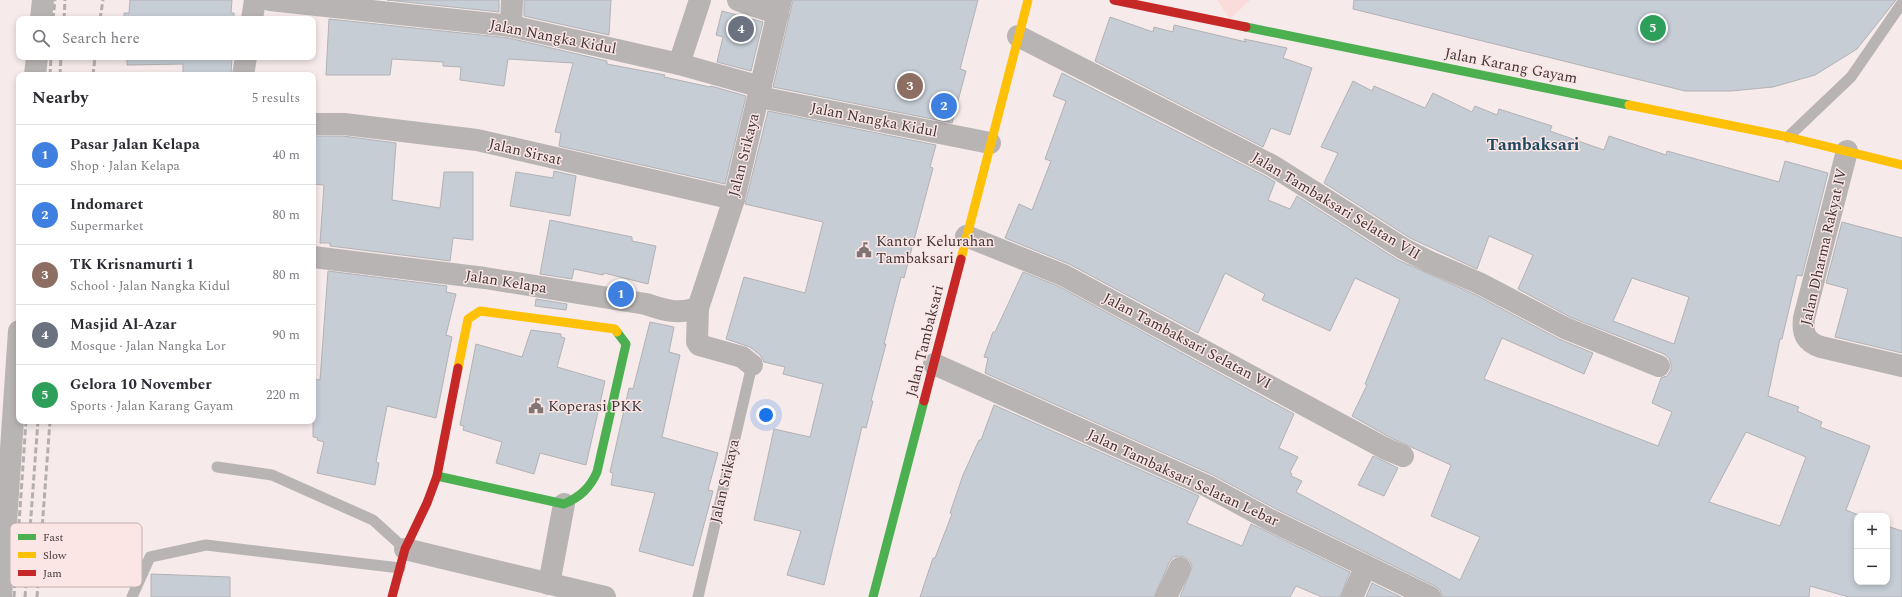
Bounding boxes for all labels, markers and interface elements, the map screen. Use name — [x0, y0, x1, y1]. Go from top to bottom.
street label: Jalan Nangka Kidul — [488, 13, 618, 61]
pin: 5 — [1640, 13, 1666, 43]
pin: 4 — [728, 14, 754, 44]
search box — [16, 16, 316, 60]
icon: search — [30, 27, 52, 49]
text: Search here — [62, 27, 140, 50]
street label: Jalan Karang Gayam — [1443, 42, 1580, 90]
pin: 3 — [897, 71, 923, 101]
text: Nearby — [32, 85, 88, 111]
text: 5 results — [252, 88, 300, 108]
pin: 2 — [931, 91, 957, 121]
street label: Jalan Nangka Kidul — [809, 96, 939, 144]
street label: Jalan Srikaya — [723, 110, 766, 199]
street label: Jalan Sirsat — [486, 132, 564, 172]
district label: Tambaksari — [1486, 132, 1580, 158]
text: Pasar Jalan Kelapa — [70, 133, 200, 156]
text: 1 — [41, 145, 49, 165]
text: 40 m — [273, 145, 300, 165]
street label: Jalan Tambaksari Selatan VII — [1247, 146, 1425, 266]
text: Shop · Jalan Kelapa — [70, 156, 180, 176]
street label: Jalan Dharma Rakyat IV — [1795, 166, 1853, 328]
text: Indomaret — [70, 193, 143, 216]
text: 2 — [41, 205, 49, 225]
text: 80 m — [273, 205, 300, 225]
text: Supermarket — [70, 216, 144, 236]
place label: Kantor Kelurahan Tambaksari — [876, 230, 995, 270]
public building icon: Kantor Kelurahan Tambaksari — [855, 241, 873, 259]
text: TK Krisnamurti 1 — [70, 253, 194, 276]
street label: Jalan Kelapa — [464, 264, 549, 300]
text: 3 — [41, 265, 49, 285]
text: 80 m — [273, 265, 300, 285]
text: School · Jalan Nangka Kidul — [70, 276, 230, 296]
pin: 1 — [608, 279, 634, 309]
street label: Jalan Tambaksari — [900, 283, 950, 399]
street label: Jalan Tambaksari Selatan VI — [1099, 287, 1275, 395]
text: Masjid Al-Azar — [70, 313, 176, 336]
text: 4 — [41, 325, 49, 345]
text: 90 m — [273, 325, 300, 345]
text: Mosque · Jalan Nangka Lor — [70, 336, 226, 356]
text: Gelora 10 November — [70, 373, 212, 396]
text: 5 — [41, 385, 49, 405]
text: 220 m — [266, 385, 300, 405]
place label: Koperasi PKK — [548, 395, 642, 418]
text: Sports · Jalan Karang Gayam — [70, 396, 233, 416]
public building icon: Koperasi PKK — [527, 397, 545, 415]
your location — [756, 405, 776, 425]
street label: Jalan Tambaksari Selatan Lebar — [1083, 423, 1283, 533]
street label: Jalan Srikaya — [704, 436, 746, 525]
map controls — [1854, 513, 1890, 585]
button: + — [1854, 513, 1890, 549]
legend — [10, 523, 142, 587]
text: Fast — [43, 529, 64, 546]
text: Slow — [43, 547, 67, 564]
button: − — [1854, 549, 1890, 585]
text: Jam — [43, 565, 62, 582]

